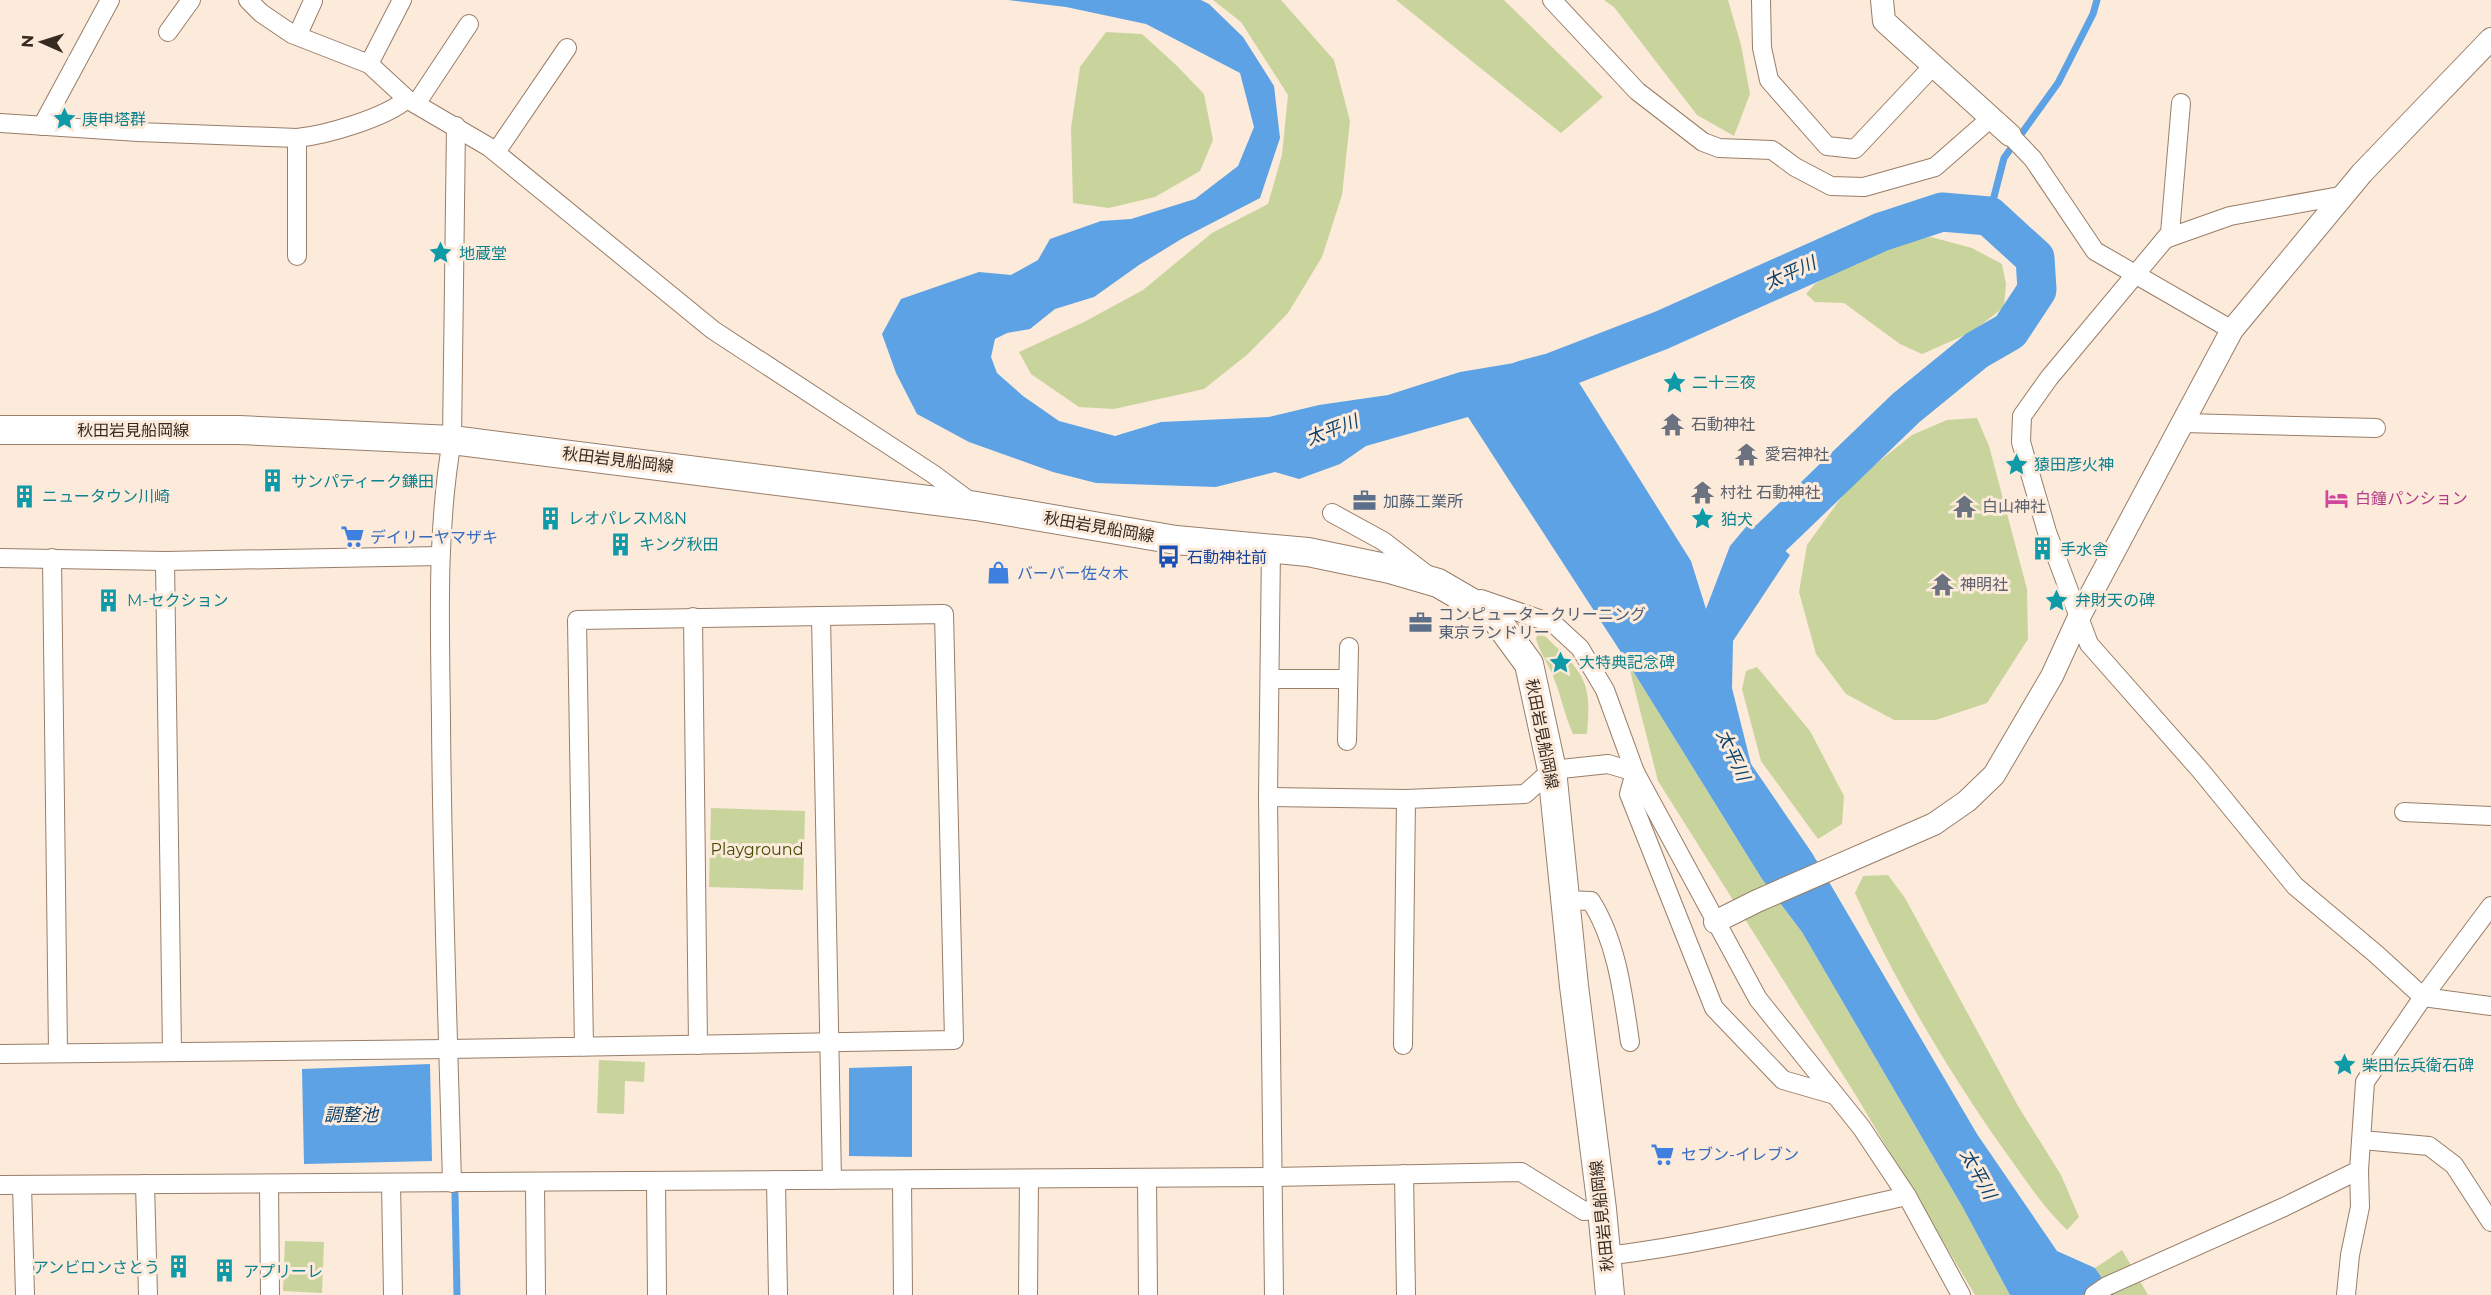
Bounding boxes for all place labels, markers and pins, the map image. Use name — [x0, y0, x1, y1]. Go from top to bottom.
place icon: 庚申塔群 — [51, 106, 77, 132]
place label: 庚申塔群 — [82, 110, 146, 129]
place icon: 地蔵堂 — [428, 240, 454, 266]
place label: 地蔵堂 — [459, 244, 507, 263]
place icon: 二十三夜 — [1661, 369, 1687, 395]
place label: 二十三夜 — [1692, 373, 1756, 392]
temple icon: 石動神社 — [1660, 411, 1686, 437]
place label: 石動神社 — [1691, 415, 1755, 434]
temple icon: 愛宕神社 — [1734, 441, 1760, 467]
place label: 愛宕神社 — [1765, 445, 1829, 464]
place icon: 猿田彦火神 — [2003, 451, 2029, 477]
place label: 猿田彦火神 — [2034, 455, 2114, 474]
building icon: サンパティーク鎌田 — [260, 468, 286, 494]
place label: サンパティーク鎌田 — [291, 472, 434, 491]
temple icon: 村社 石動神社 — [1689, 479, 1715, 505]
building icon: ニュータウン川崎 — [11, 483, 37, 509]
place label: 村社 石動神社 — [1720, 483, 1820, 502]
hotel icon: 白鐘パンション — [2324, 485, 2350, 511]
place label: ニュータウン川崎 — [42, 487, 170, 506]
office icon: 加藤工業所 — [1352, 488, 1378, 514]
place label: 白鐘パンション — [2355, 489, 2468, 508]
place label: 加藤工業所 — [1383, 492, 1463, 511]
temple icon: 白山神社 — [1951, 493, 1977, 519]
place label: 白山神社 — [1982, 497, 2046, 516]
building icon: レオパレスM&N — [537, 505, 563, 531]
place icon: 狛犬 — [1690, 506, 1716, 532]
place label: レオパレスM&N — [568, 509, 687, 528]
place label: 狛犬 — [1721, 510, 1753, 529]
supermarket icon: デイリーヤマザキ — [339, 524, 365, 550]
place label: デイリーヤマザキ — [370, 528, 498, 547]
building icon: キング秋田 — [608, 531, 634, 557]
place label: キング秋田 — [639, 535, 719, 554]
building icon: 手水舎 — [2029, 536, 2055, 562]
place label: 手水舎 — [2060, 540, 2108, 559]
bus stop icon: 石動神社前 — [1156, 544, 1182, 570]
place label: 石動神社前 — [1187, 548, 1267, 567]
shop icon: バーバー佐々木 — [986, 560, 1012, 586]
place label: バーバー佐々木 — [1017, 564, 1129, 583]
temple icon: 神明社 — [1929, 571, 1955, 597]
place label: 神明社 — [1960, 575, 2008, 594]
building icon: M-セクション — [96, 587, 122, 613]
place icon: 弁財天の碑 — [2044, 587, 2070, 613]
place label: M-セクション — [127, 591, 228, 610]
place label: 弁財天の碑 — [2075, 591, 2155, 610]
place label: コンピュータークリーニング 東京ランドリー — [1438, 605, 1646, 642]
office icon: コンピュータークリーニング 東京ランドリー — [1407, 610, 1433, 636]
place icon: 大特典記念碑 — [1548, 649, 1574, 675]
place label: 大特典記念碑 — [1579, 653, 1675, 672]
place icon: 柴田伝兵衛石碑 — [2331, 1052, 2357, 1078]
place label: 柴田伝兵衛石碑 — [2362, 1056, 2474, 1075]
supermarket icon: セブン-イレブン — [1650, 1141, 1676, 1167]
place label: セブン-イレブン — [1681, 1145, 1799, 1164]
building icon: アンビロンさとう — [165, 1254, 191, 1280]
place label: アンビロンさとう — [33, 1258, 160, 1277]
building icon: アプリーレ — [212, 1258, 238, 1284]
place label: アプリーレ — [243, 1262, 323, 1281]

